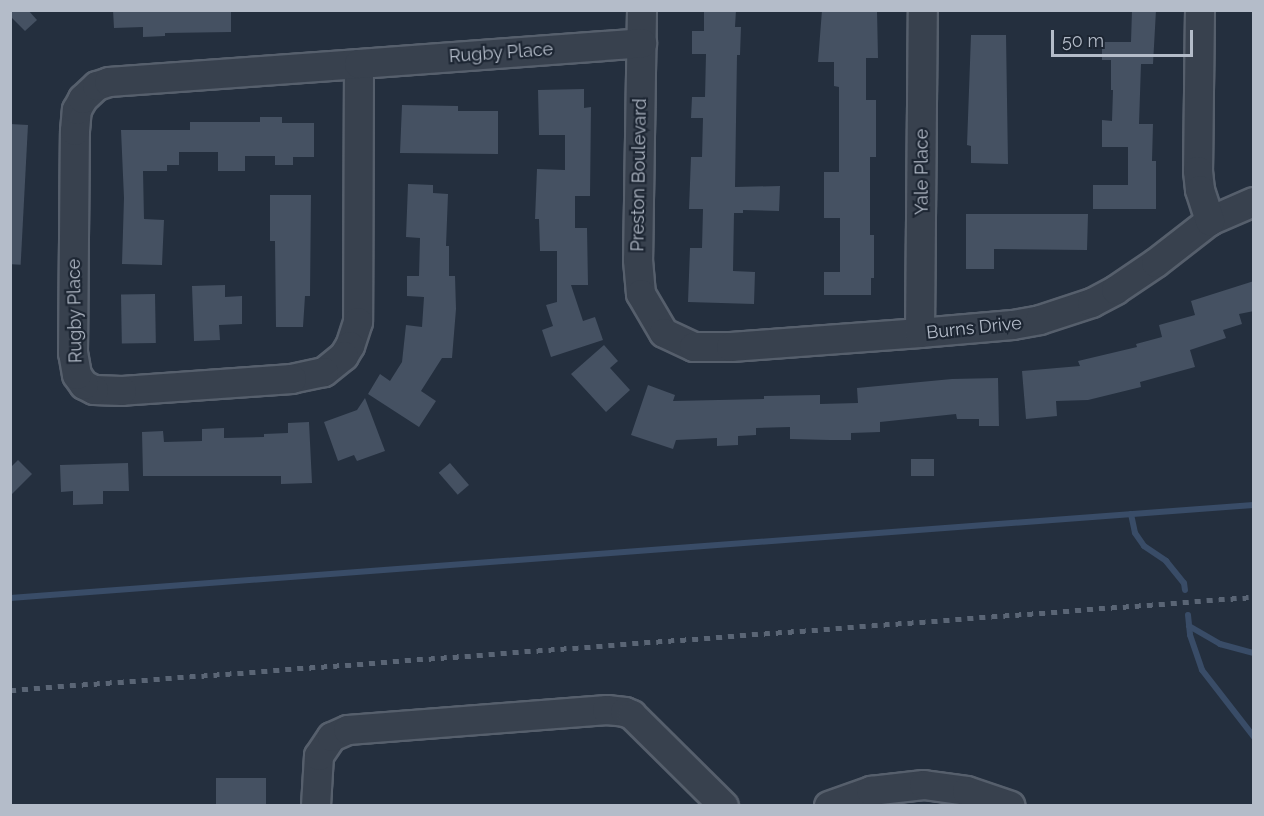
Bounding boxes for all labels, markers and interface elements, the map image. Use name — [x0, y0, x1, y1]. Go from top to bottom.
scale bar — [1054, 18, 1196, 56]
text: 50 m — [1062, 30, 1104, 51]
street label: Rugby Place — [448, 39, 554, 67]
street label: Preston Boulevard — [627, 98, 651, 252]
street label: Yale Place — [911, 129, 933, 215]
street label: Rugby Place — [63, 258, 87, 364]
street label: Burns Drive — [925, 312, 1023, 344]

